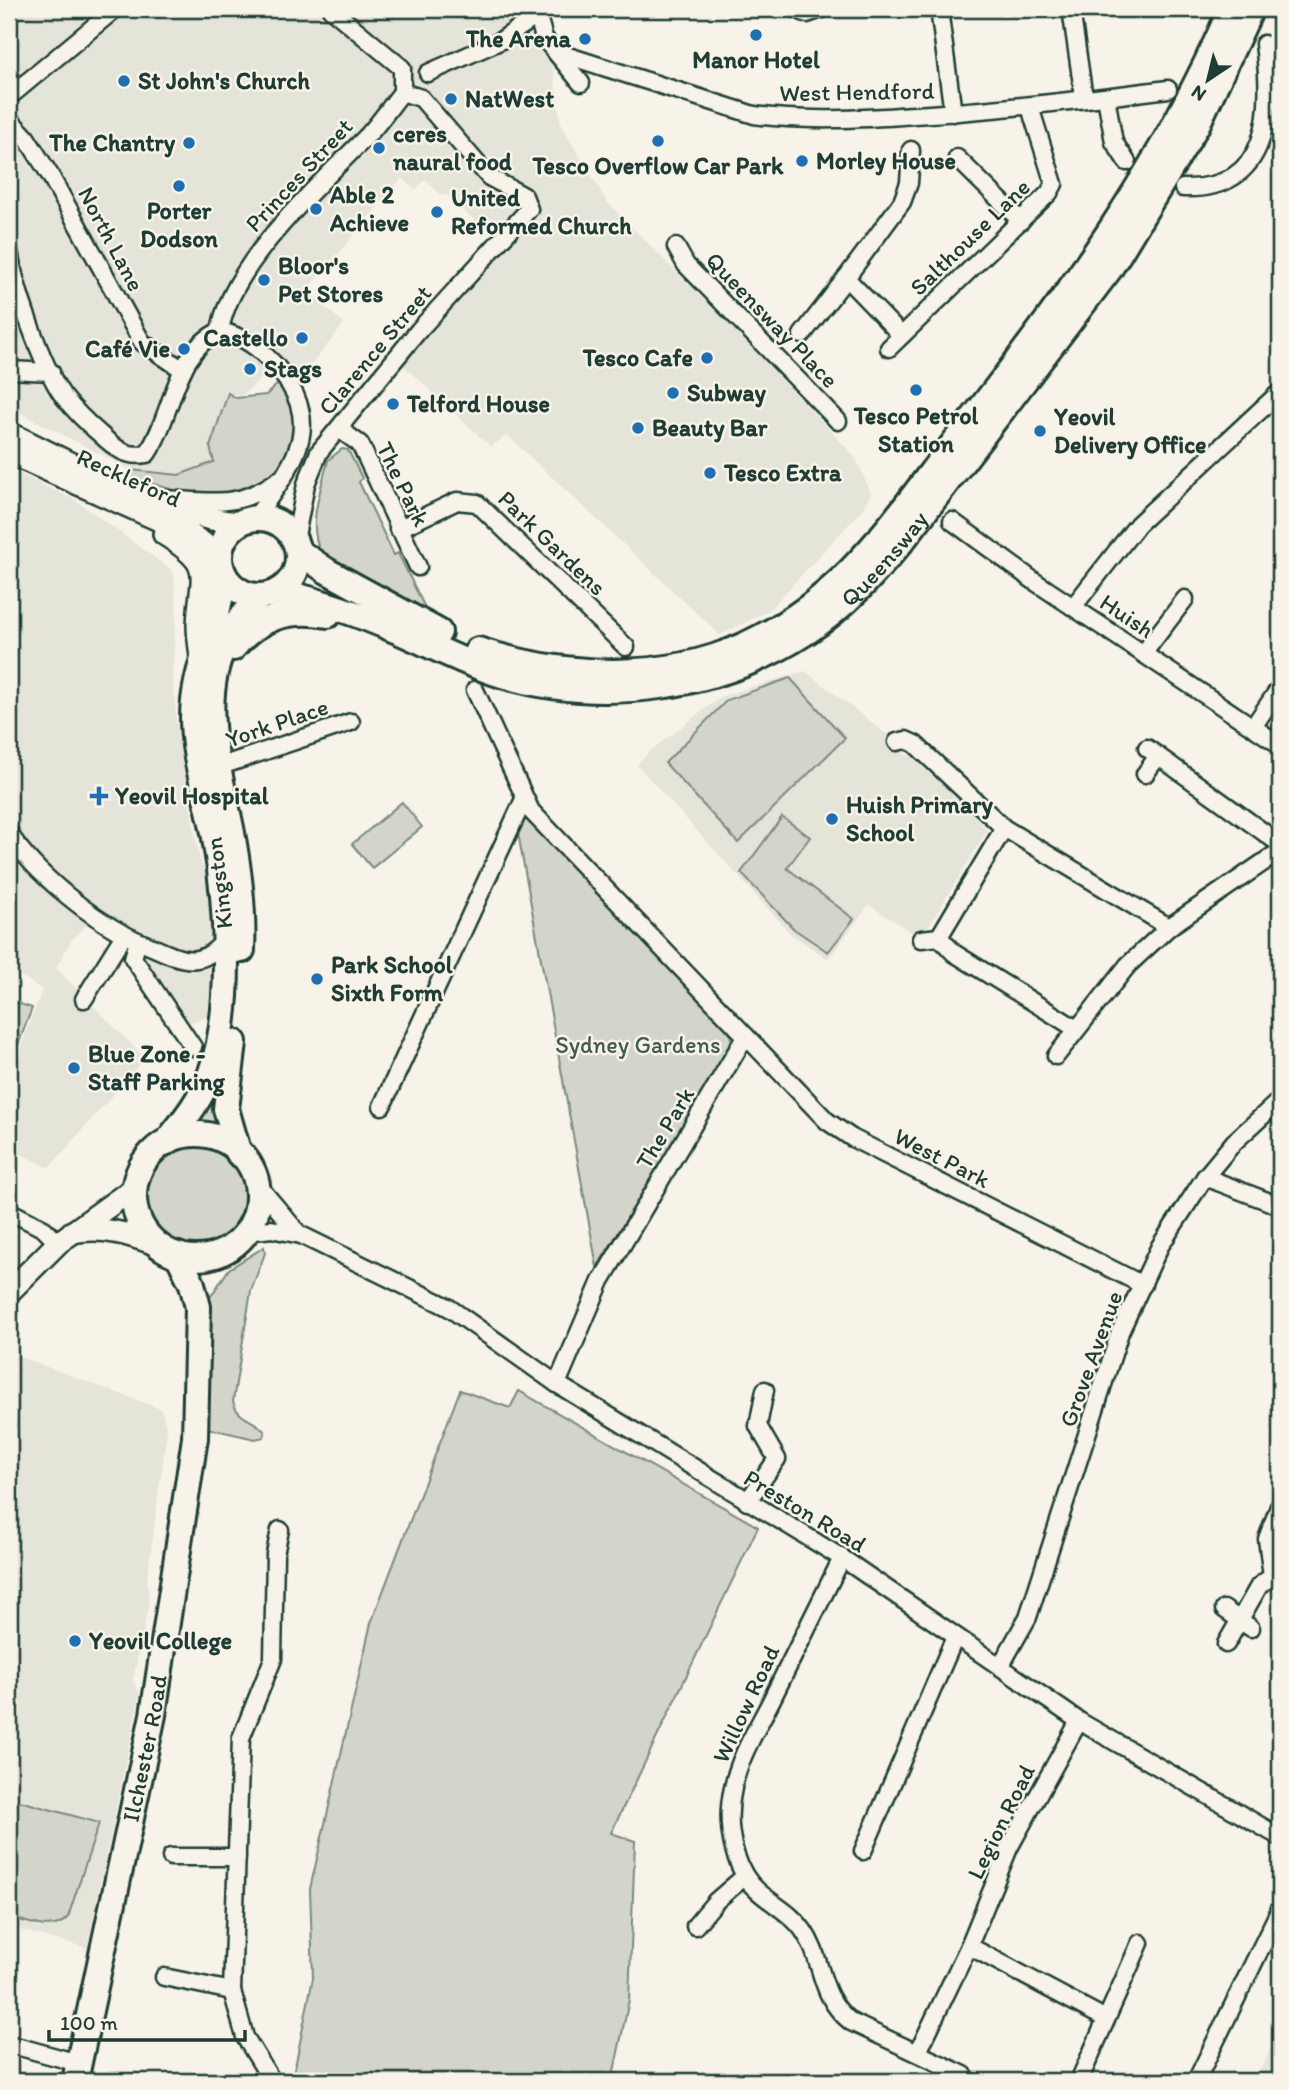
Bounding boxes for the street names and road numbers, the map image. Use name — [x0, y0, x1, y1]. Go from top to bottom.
street label: West Hendford — [779, 76, 935, 107]
street label: Princes Street — [239, 112, 359, 238]
street label: Salthouse Lane — [904, 172, 1036, 301]
street label: North Lane — [72, 182, 151, 296]
street label: Queensway Place — [700, 245, 845, 394]
street label: Clarence Street — [312, 279, 437, 421]
street label: The Park — [371, 437, 437, 531]
street label: Reckleford — [73, 442, 186, 513]
street label: Park Gardens — [492, 484, 612, 601]
street label: Queensway — [835, 505, 934, 613]
street label: Huish — [1095, 587, 1160, 644]
street label: York Place — [222, 691, 332, 754]
street label: Kingston — [198, 835, 239, 931]
street label: The Park — [629, 1081, 701, 1174]
street label: West Park — [889, 1121, 996, 1194]
street label: Grove Avenue — [1053, 1287, 1129, 1431]
street label: Preston Road — [739, 1463, 872, 1559]
street label: Willow Road — [706, 1640, 785, 1767]
street label: Ilchester Road — [116, 1673, 173, 1824]
street label: Legion Road — [960, 1760, 1041, 1884]

